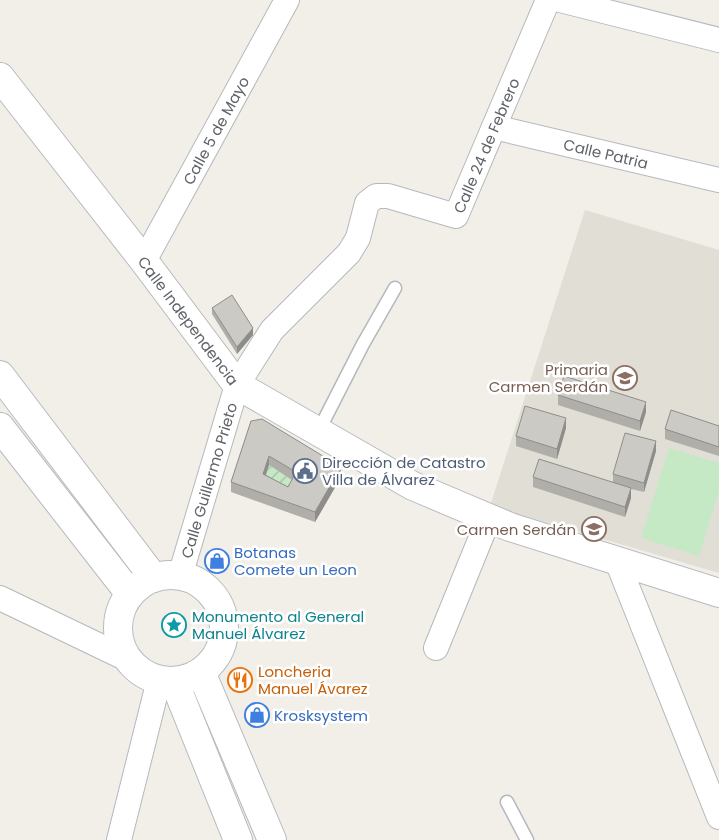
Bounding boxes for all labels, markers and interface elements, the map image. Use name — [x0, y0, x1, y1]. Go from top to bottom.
street label: Calle 5 de Mayo — [177, 72, 254, 188]
street label: Calle 24 de Febrero — [448, 75, 524, 216]
street label: Calle Patria — [562, 133, 650, 173]
street label: Calle Independencia — [133, 252, 244, 389]
place label: Primaria Carmen Serdán — [489, 359, 608, 397]
school or university icon: Primaria Carmen Serdán — [612, 365, 638, 391]
street label: Calle Guillermo Prieto — [175, 400, 242, 560]
place label: Dirección de Catastro Villa de Álvarez — [322, 452, 486, 490]
public building icon: Dirección de Catastro Villa de Álvarez — [292, 458, 318, 484]
school or university icon: Carmen Serdán — [581, 516, 607, 542]
place label: Carmen Serdán — [457, 519, 576, 540]
place label: Botanas Comete un Leon — [234, 542, 357, 580]
shop icon: Botanas Comete un Leon — [204, 548, 230, 574]
place label: Monumento al General Manuel Álvarez — [192, 606, 364, 644]
place icon: Monumento al General Manuel Álvarez — [161, 612, 187, 638]
place label: Loncheria Manuel Ávarez — [258, 661, 368, 699]
restaurant icon: Loncheria Manuel Ávarez — [227, 667, 253, 693]
shop icon: Krosksystem — [244, 702, 270, 728]
place label: Krosksystem — [274, 705, 368, 726]

